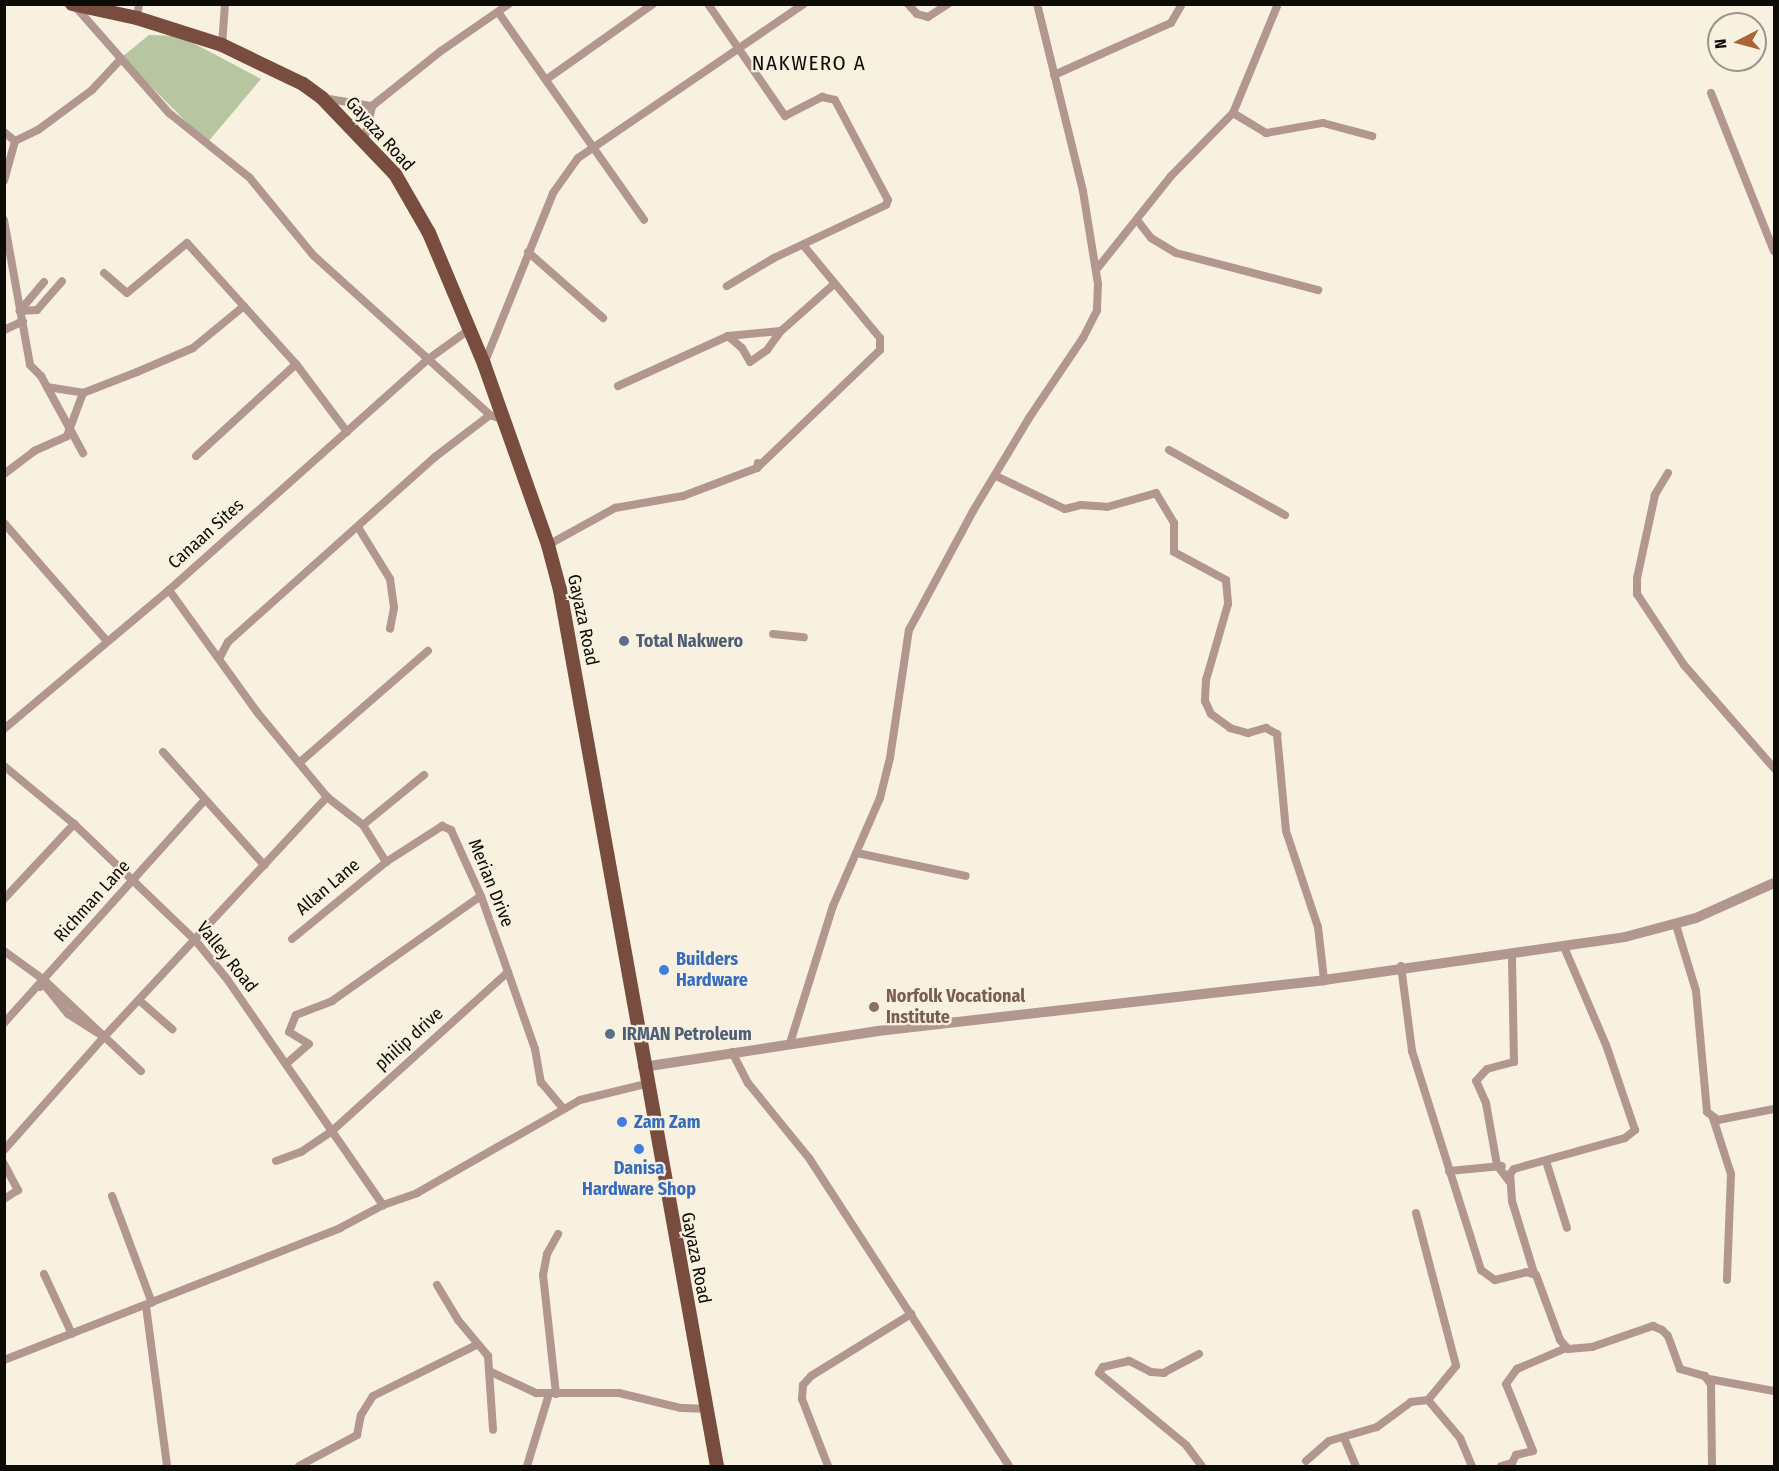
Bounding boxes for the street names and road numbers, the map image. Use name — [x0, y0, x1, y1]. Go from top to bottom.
street label: Gayaza Road — [341, 92, 419, 176]
street label: Canaan Sites — [164, 494, 248, 574]
street label: Gayaza Road — [563, 572, 603, 668]
street label: Merian Drive — [464, 836, 518, 930]
street label: Allan Lane — [292, 854, 364, 920]
street label: Richman Lane — [50, 856, 134, 946]
street label: Valley Road — [192, 917, 262, 997]
street label: philip drive — [371, 1003, 447, 1075]
street label: Gayaza Road — [677, 1210, 715, 1306]

